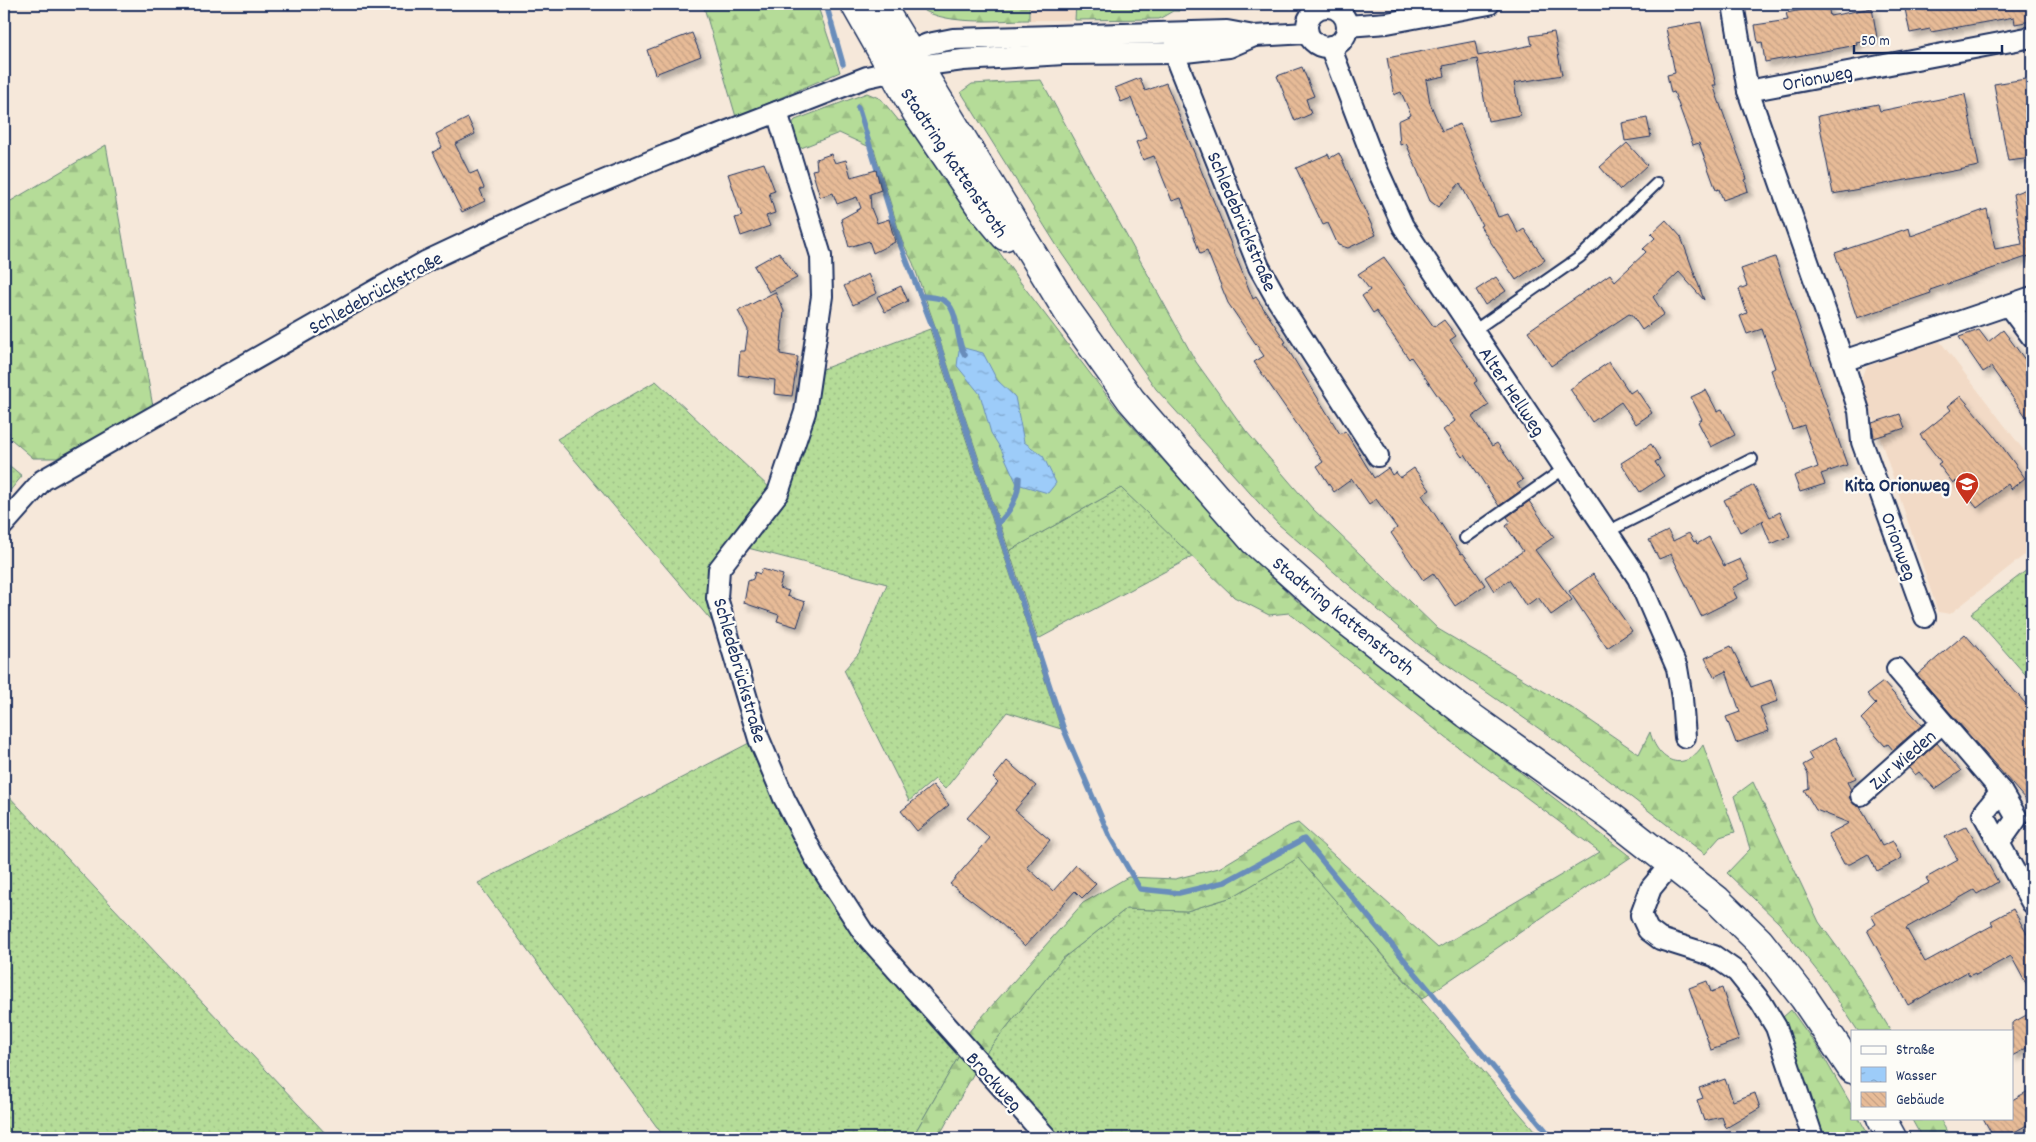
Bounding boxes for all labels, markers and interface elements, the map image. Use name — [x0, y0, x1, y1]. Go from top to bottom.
scale bar — [1854, 22, 2001, 54]
text: 50 m — [1861, 31, 1890, 53]
street label: Orionweg — [1780, 59, 1855, 100]
street label: Stadtring Kattenstroth — [892, 83, 1013, 245]
street label: Schledebrückstraße — [1198, 148, 1282, 297]
street label: Schledebrückstraße — [304, 246, 449, 343]
street label: Alter Hellweg — [1470, 342, 1551, 443]
school or university icon: Kita Orionweg — [1954, 471, 1980, 505]
place label: Kita Orionweg — [1845, 473, 1950, 501]
street label: Orionweg — [1872, 509, 1923, 585]
street label: Stadtring Kattenstroth — [1265, 551, 1419, 684]
street label: Schledebrückstraße — [704, 595, 772, 747]
street label: Zur Wieden — [1864, 724, 1944, 798]
legend — [1851, 1030, 2014, 1120]
text: Straße — [1896, 1040, 1935, 1062]
street label: Brockweg — [958, 1047, 1027, 1119]
text: Wasser — [1896, 1066, 1937, 1088]
text: Gebäude — [1896, 1090, 1945, 1112]

